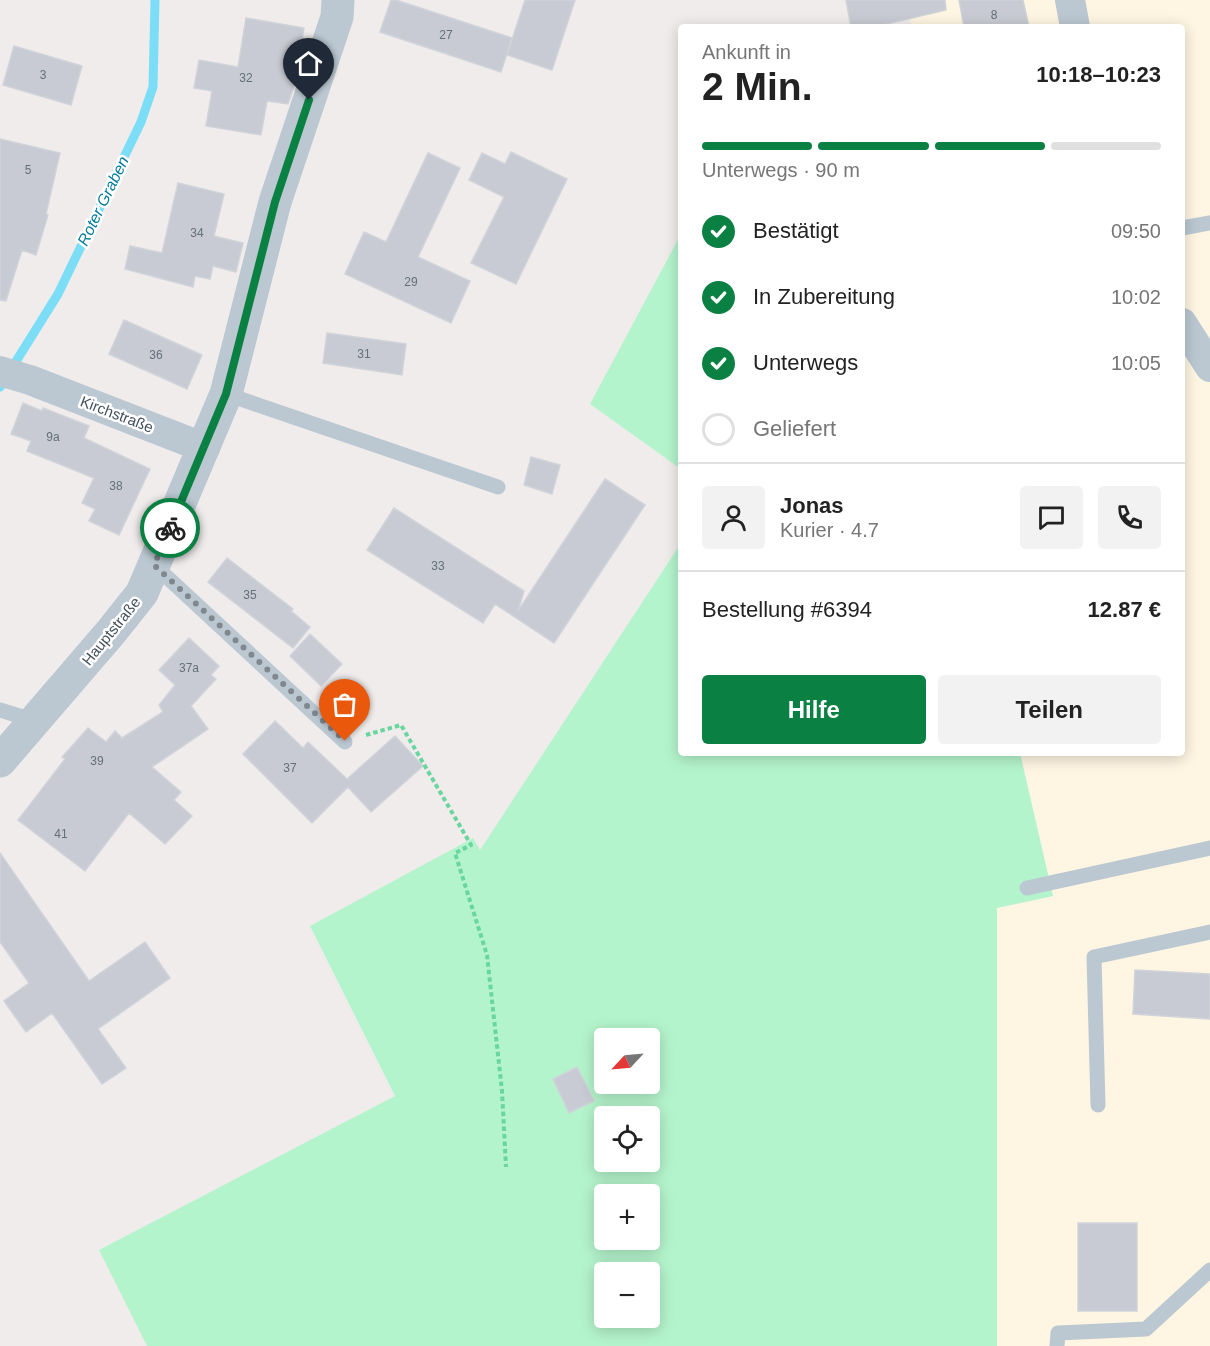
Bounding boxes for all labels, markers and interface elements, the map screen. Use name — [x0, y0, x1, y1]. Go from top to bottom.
house number: 8 — [991, 8, 998, 22]
house number: 27 — [439, 28, 453, 42]
pin — [283, 38, 334, 100]
text: Ankunft in — [702, 41, 791, 63]
icon: home — [292, 47, 325, 80]
text: 10:18–10:23 — [1036, 62, 1161, 87]
text: 2 Min. — [702, 65, 813, 108]
house number: 3 — [40, 68, 47, 82]
house number: 32 — [239, 71, 253, 85]
water label: Roter Graben — [74, 154, 132, 248]
text: Unterwegs · 90 m — [702, 159, 860, 181]
house number: 5 — [25, 163, 32, 177]
icon: check — [702, 215, 735, 248]
text: Bestätigt — [753, 218, 839, 243]
text: 09:50 — [1111, 220, 1161, 242]
house number: 34 — [190, 226, 204, 240]
house number: 29 — [404, 275, 418, 289]
icon: check — [702, 281, 735, 314]
text: In Zubereitung — [753, 284, 895, 309]
text: 10:02 — [1111, 286, 1161, 308]
house number: 31 — [357, 347, 371, 361]
icon: check — [702, 347, 735, 380]
house number: 36 — [149, 348, 163, 362]
text: Unterwegs — [753, 350, 858, 375]
text: 10:05 — [1111, 352, 1161, 374]
street label: Kirchstraße — [78, 392, 156, 436]
text: Geliefert — [753, 416, 836, 441]
house number: 9a — [46, 430, 60, 444]
house number: 38 — [109, 479, 123, 493]
button: person — [702, 486, 765, 549]
button: chat — [1020, 486, 1083, 549]
button: phone — [1098, 486, 1161, 549]
text: Jonas — [780, 493, 844, 518]
courier — [140, 498, 200, 558]
icon: bike — [154, 512, 187, 545]
text: Kurier · 4.7 — [780, 519, 879, 541]
house number: 33 — [431, 559, 445, 573]
house number: 35 — [243, 588, 257, 602]
street label: Hauptstraße — [78, 594, 144, 668]
text: Bestellung #6394 — [702, 597, 872, 622]
text: 12.87 € — [1088, 597, 1161, 622]
house number: 37a — [179, 661, 199, 675]
button: Hilfe — [702, 675, 926, 744]
button: Teilen — [938, 675, 1161, 744]
pin — [319, 679, 370, 741]
icon: bag — [328, 688, 361, 721]
house number: 39 — [90, 754, 104, 768]
house number: 37 — [283, 761, 297, 775]
house number: 41 — [54, 827, 68, 841]
north arrow — [594, 1028, 660, 1094]
map controls — [594, 1028, 660, 1328]
button: locate — [594, 1106, 660, 1172]
button: + — [594, 1184, 660, 1250]
button: − — [594, 1262, 660, 1328]

